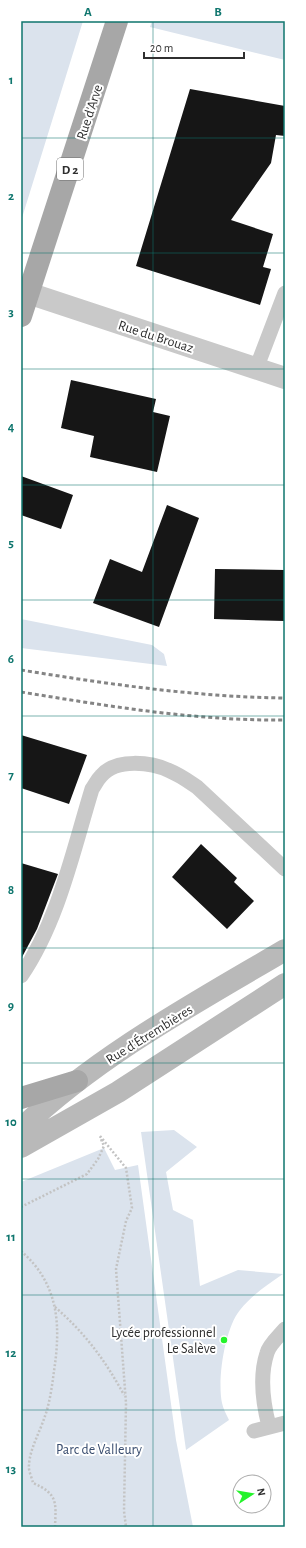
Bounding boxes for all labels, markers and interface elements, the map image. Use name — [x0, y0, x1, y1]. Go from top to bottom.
text: A — [84, 6, 92, 19]
text: B — [214, 6, 222, 19]
scale bar — [144, 34, 244, 60]
text: 20 m — [150, 42, 173, 54]
text: 1 — [9, 74, 13, 87]
street label: Rue d'Arve — [74, 83, 105, 142]
road number: D 2 — [57, 158, 83, 180]
text: 2 — [8, 190, 14, 203]
text: 3 — [8, 306, 14, 319]
street label: Rue du Brouaz — [116, 318, 195, 356]
text: 4 — [8, 421, 15, 434]
text: 5 — [8, 537, 14, 550]
text: 6 — [8, 653, 14, 666]
text: 7 — [8, 769, 14, 782]
text: 8 — [8, 884, 14, 897]
text: 9 — [8, 1000, 14, 1013]
street label: Rue d'Étrembières — [102, 1000, 195, 1067]
text: 10 — [5, 1116, 17, 1129]
text: 11 — [6, 1231, 16, 1244]
place label: Lycée professionnel Le Salève — [111, 1326, 216, 1356]
marker: Lycée professionnel Le Salève — [219, 1335, 229, 1345]
text: 12 — [6, 1347, 16, 1360]
park label: Parc de Valleury — [56, 1443, 142, 1457]
text: 13 — [6, 1463, 17, 1476]
north arrow — [232, 1474, 272, 1514]
text: N — [255, 1487, 267, 1497]

